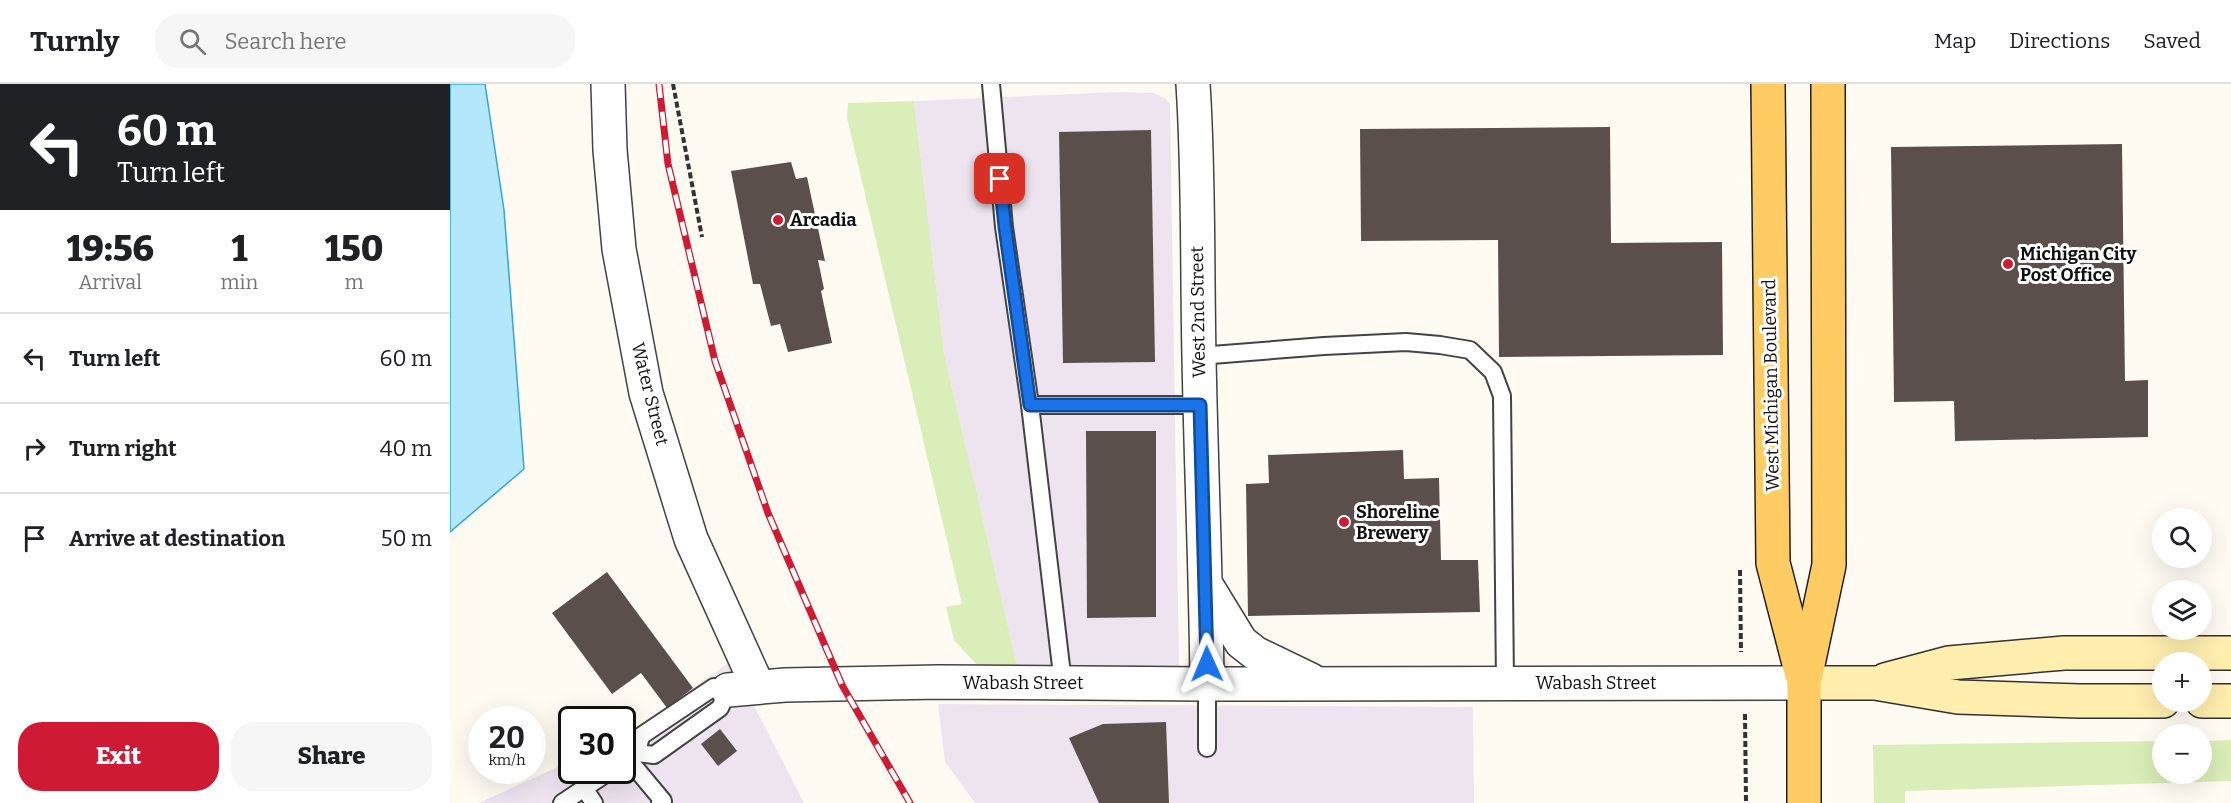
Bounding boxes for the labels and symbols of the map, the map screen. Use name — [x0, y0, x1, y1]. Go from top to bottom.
pin — [974, 153, 1025, 204]
place label: Arcadia — [790, 209, 856, 231]
marker: Arcadia — [771, 213, 785, 227]
place label: Michigan City Post Office — [2020, 243, 2138, 286]
street label: West 2nd Street — [1186, 245, 1210, 378]
marker: Michigan City Post Office — [2001, 257, 2015, 271]
street label: West Michigan Boulevard — [1758, 278, 1784, 491]
street label: Water Street — [627, 340, 674, 448]
place label: Shoreline Brewery — [1356, 501, 1440, 544]
marker: Shoreline Brewery — [1337, 515, 1351, 529]
position arrow — [1175, 632, 1239, 696]
street label: Wabash Street — [962, 672, 1084, 694]
street label: Wabash Street — [1535, 672, 1657, 694]
speed limit sign: 30 — [558, 706, 636, 784]

